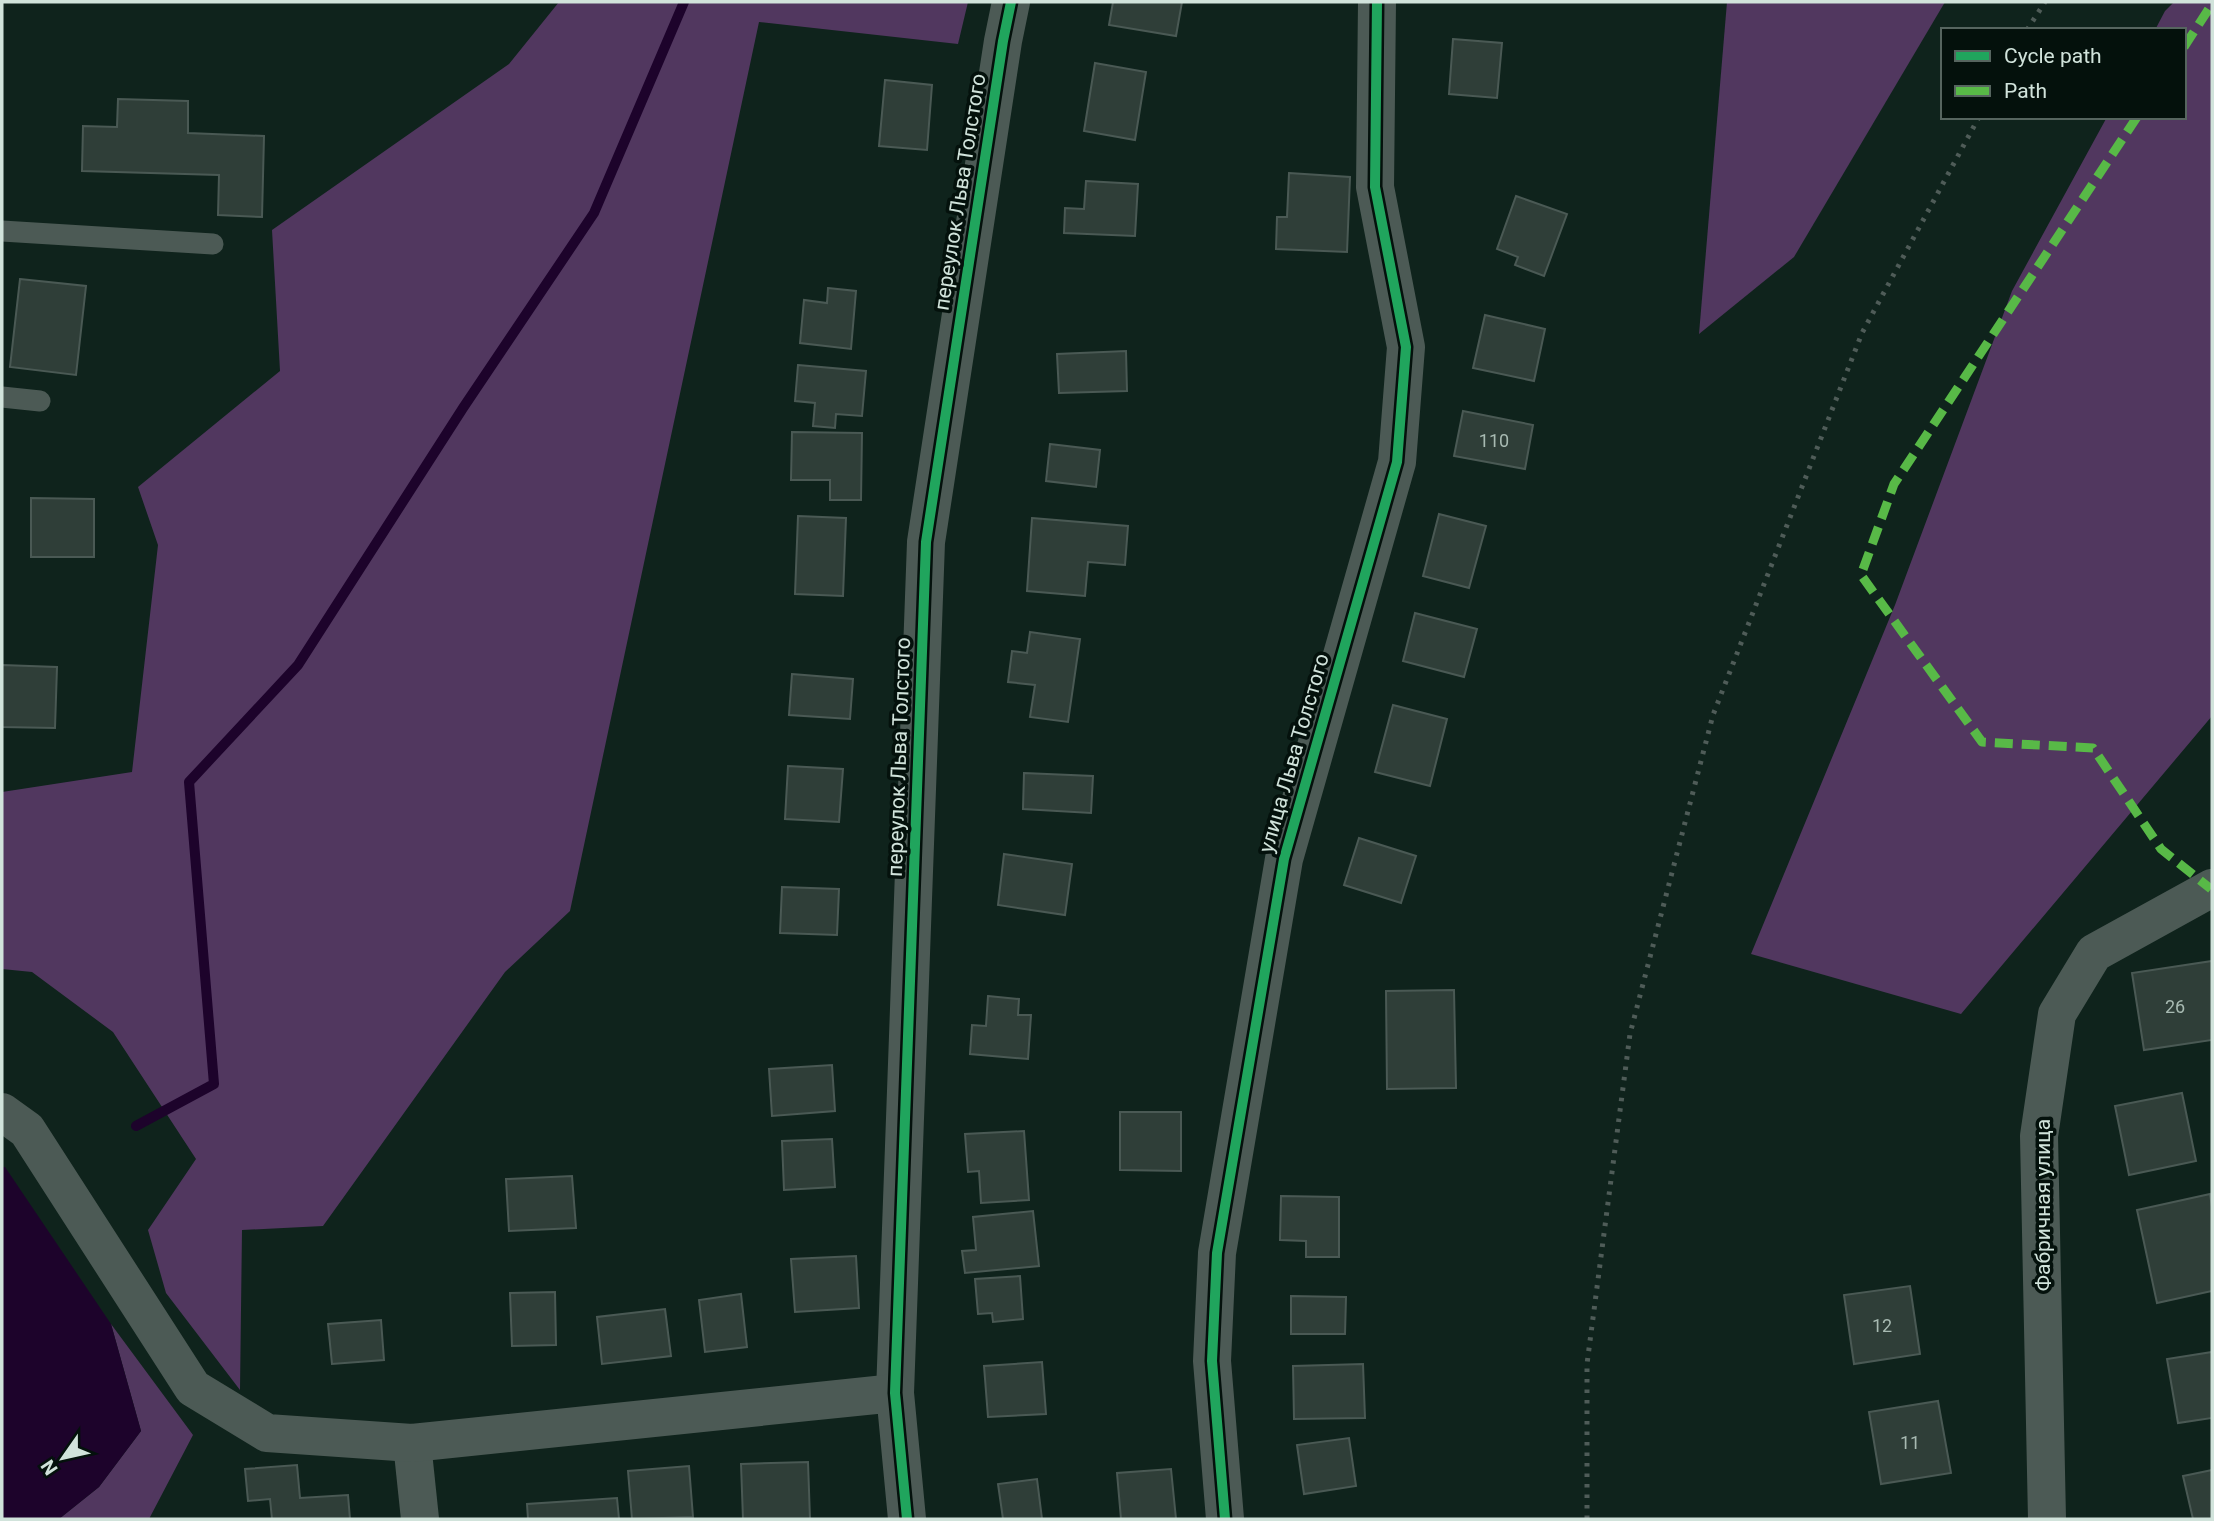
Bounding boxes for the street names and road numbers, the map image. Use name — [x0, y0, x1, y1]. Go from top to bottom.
street label: переулок Льва Толстого — [929, 72, 991, 312]
street label: переулок Льва Толстого — [883, 637, 915, 877]
street label: улица Льва Толстого — [1254, 651, 1334, 855]
street label: Фабричная улица — [2031, 1119, 2055, 1291]

